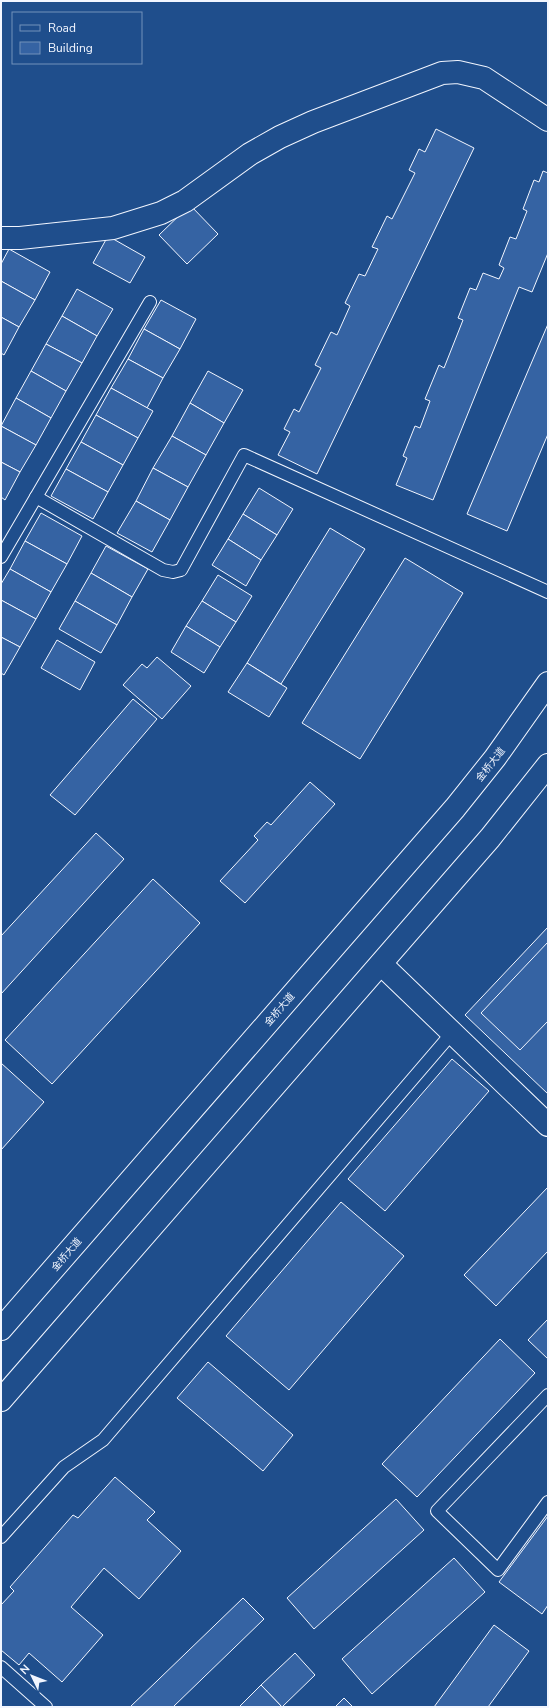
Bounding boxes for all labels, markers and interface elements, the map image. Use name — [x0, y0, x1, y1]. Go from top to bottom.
legend — [12, 12, 142, 64]
text: Road — [48, 20, 76, 36]
text: Building — [48, 40, 93, 56]
street label: 金桥大道 — [473, 745, 509, 785]
street label: 金桥大道 — [261, 990, 298, 1029]
street label: 金桥大道 — [48, 1235, 85, 1274]
north arrow — [12, 1656, 52, 1696]
text: N — [17, 1661, 33, 1678]

